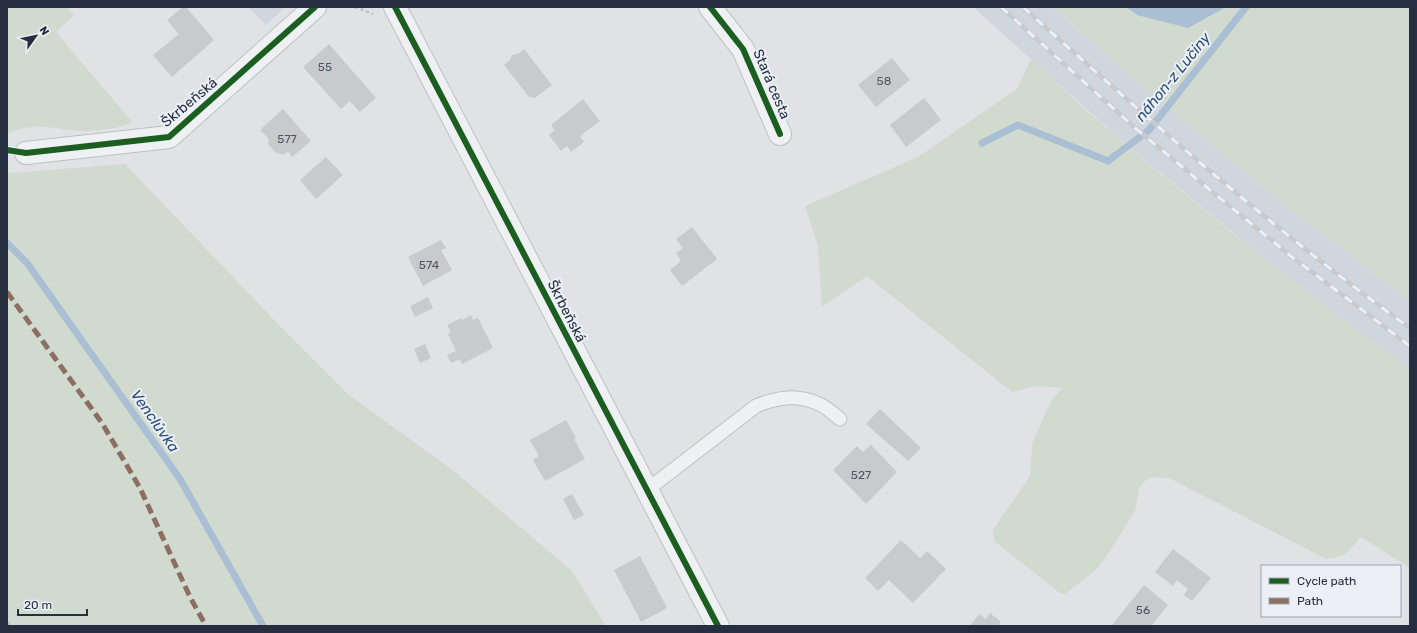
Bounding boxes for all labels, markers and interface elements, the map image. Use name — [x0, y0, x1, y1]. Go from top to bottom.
north arrow — [16, 16, 56, 56]
text: N — [36, 24, 52, 38]
water label: náhon-z Lučiny — [1132, 28, 1215, 125]
street label: Stará cesta — [749, 47, 794, 122]
house number: 55 — [318, 60, 332, 74]
street label: Škrbeňská — [157, 73, 221, 131]
house number: 58 — [877, 74, 891, 88]
house number: 577 — [277, 132, 297, 146]
house number: 574 — [419, 258, 440, 272]
street label: Škrbeňská — [544, 277, 590, 345]
water label: Venclůvka — [127, 386, 183, 456]
house number: 527 — [851, 468, 871, 482]
legend — [1261, 565, 1401, 617]
text: Cycle path — [1297, 574, 1356, 588]
scale bar — [18, 591, 87, 617]
text: Path — [1297, 594, 1323, 608]
text: 20 m — [24, 598, 52, 612]
house number: 56 — [1136, 603, 1150, 617]

